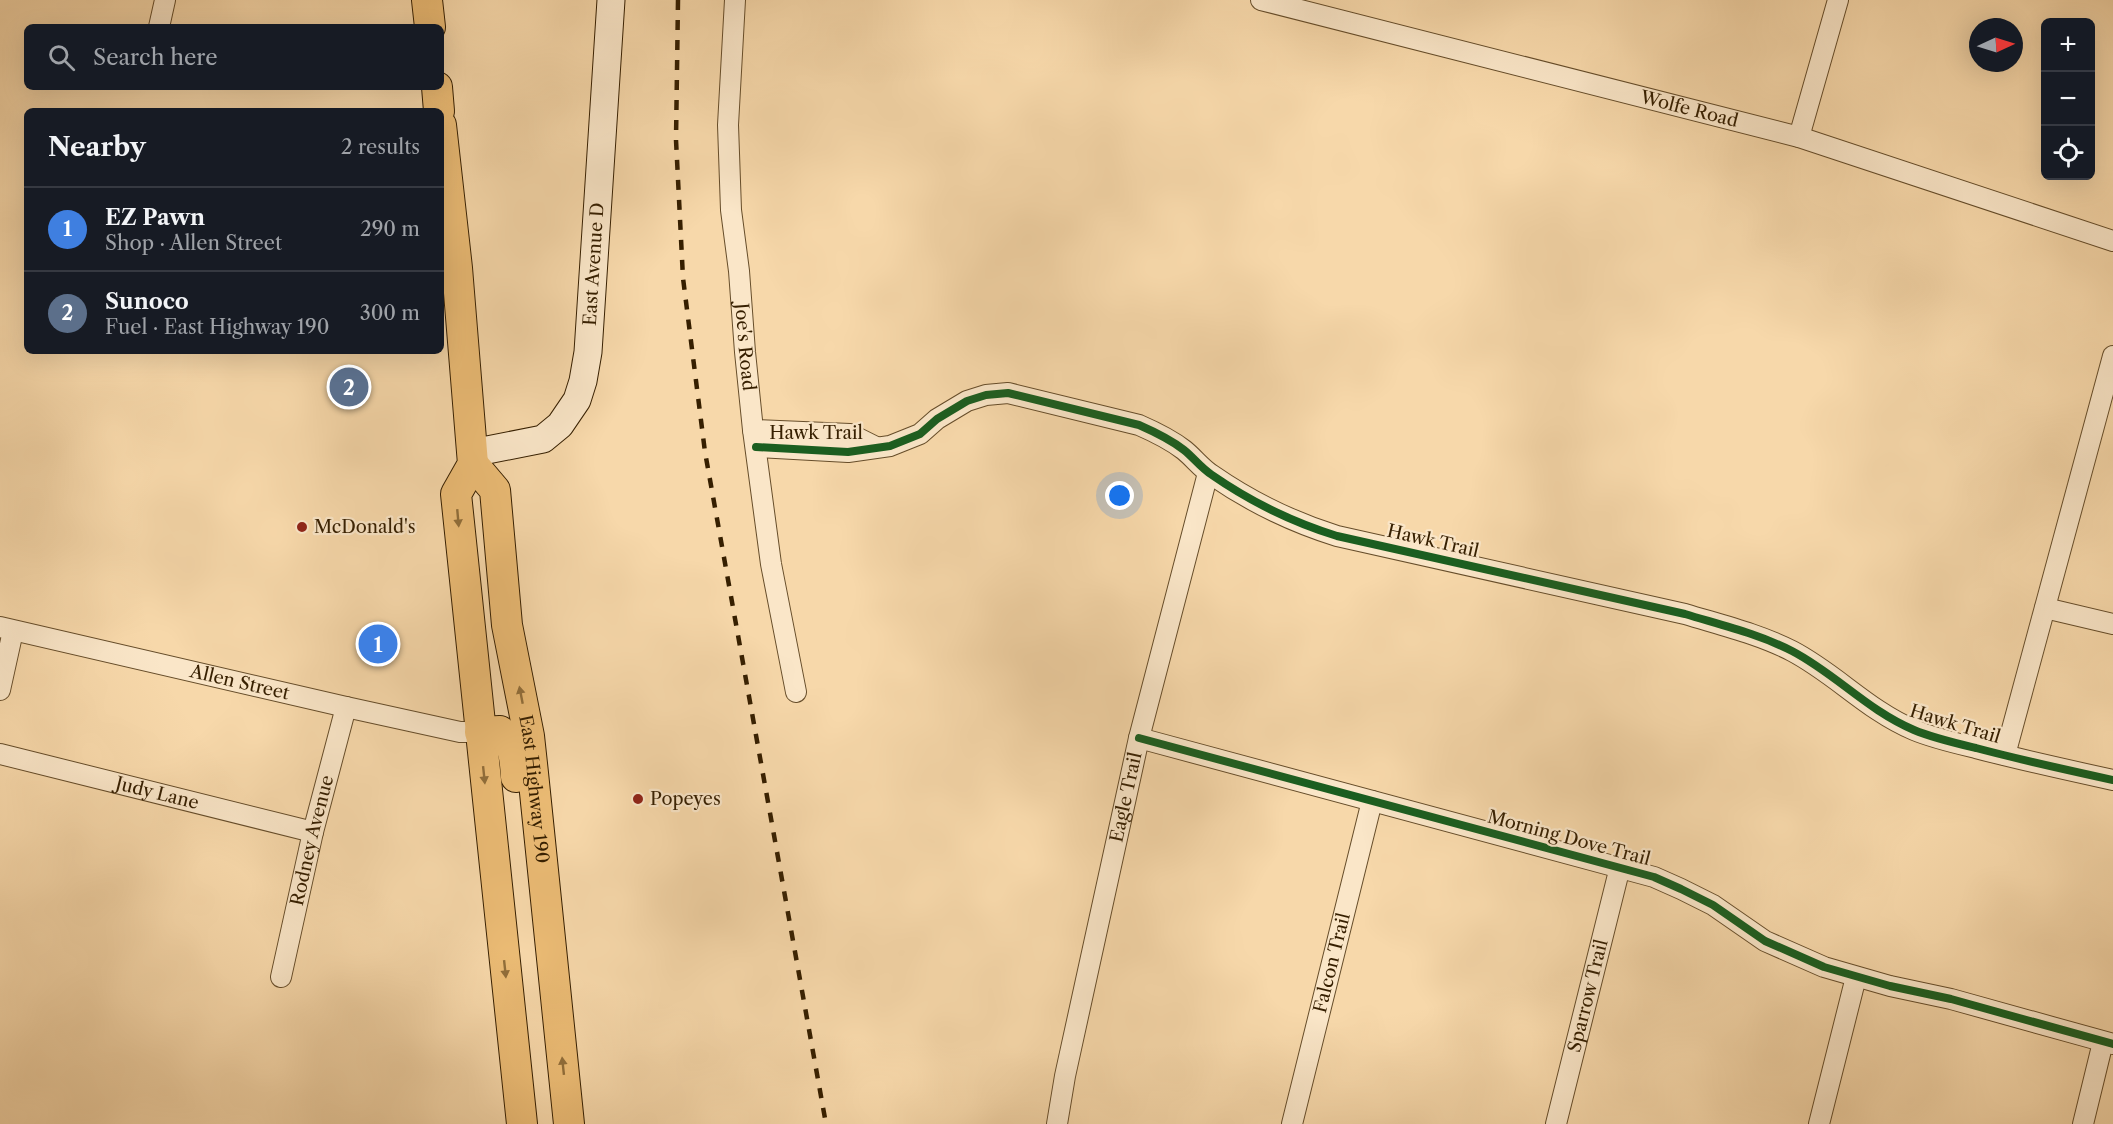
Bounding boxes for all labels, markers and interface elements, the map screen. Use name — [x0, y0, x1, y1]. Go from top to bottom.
north arrow — [1969, 18, 2023, 72]
map controls — [2041, 18, 2095, 180]
button: + — [2041, 18, 2095, 72]
search box — [24, 24, 444, 90]
icon: search — [45, 41, 78, 74]
text: Search here — [93, 44, 218, 71]
button: − — [2041, 72, 2095, 126]
street label: Wolfe Road — [1637, 86, 1741, 132]
button: locate — [2041, 126, 2095, 180]
text: Nearby — [48, 131, 146, 163]
text: 2 results — [341, 135, 420, 159]
street label: East Avenue D — [579, 202, 609, 327]
text: EZ Pawn — [105, 204, 205, 231]
text: 1 — [63, 217, 72, 241]
text: 290 m — [360, 217, 420, 241]
text: Shop · Allen Street — [105, 231, 282, 255]
text: Sunoco — [105, 288, 189, 315]
street label: Joe's Road — [730, 299, 760, 392]
text: 2 — [62, 301, 73, 325]
text: 300 m — [360, 301, 420, 325]
text: Fuel · East Highway 190 — [105, 315, 329, 339]
pin: 2 — [330, 364, 368, 410]
street label: Hawk Trail — [769, 422, 863, 444]
your location — [1105, 481, 1134, 510]
one-way arrow — [453, 508, 463, 527]
place label: McDonald's — [314, 516, 416, 538]
marker: McDonald's — [295, 520, 309, 534]
street label: Hawk Trail — [1385, 520, 1481, 562]
pin: 1 — [358, 622, 398, 666]
street label: Allen Street — [187, 660, 292, 705]
one-way arrow — [516, 685, 525, 704]
street label: Hawk Trail — [1907, 700, 2003, 748]
street label: East Highway 190 — [514, 713, 553, 864]
street label: Eagle Trail — [1106, 750, 1147, 844]
one-way arrow — [479, 765, 489, 784]
street label: Judy Lane — [110, 771, 201, 814]
street label: Rodney Avenue — [286, 773, 339, 908]
place label: Popeyes — [650, 788, 721, 810]
marker: Popeyes — [631, 792, 645, 806]
street label: Morning Dove Trail — [1485, 806, 1653, 870]
street label: Falcon Trail — [1309, 911, 1355, 1015]
street label: Sparrow Trail — [1563, 937, 1613, 1055]
one-way arrow — [500, 959, 510, 978]
one-way arrow — [558, 1056, 568, 1075]

